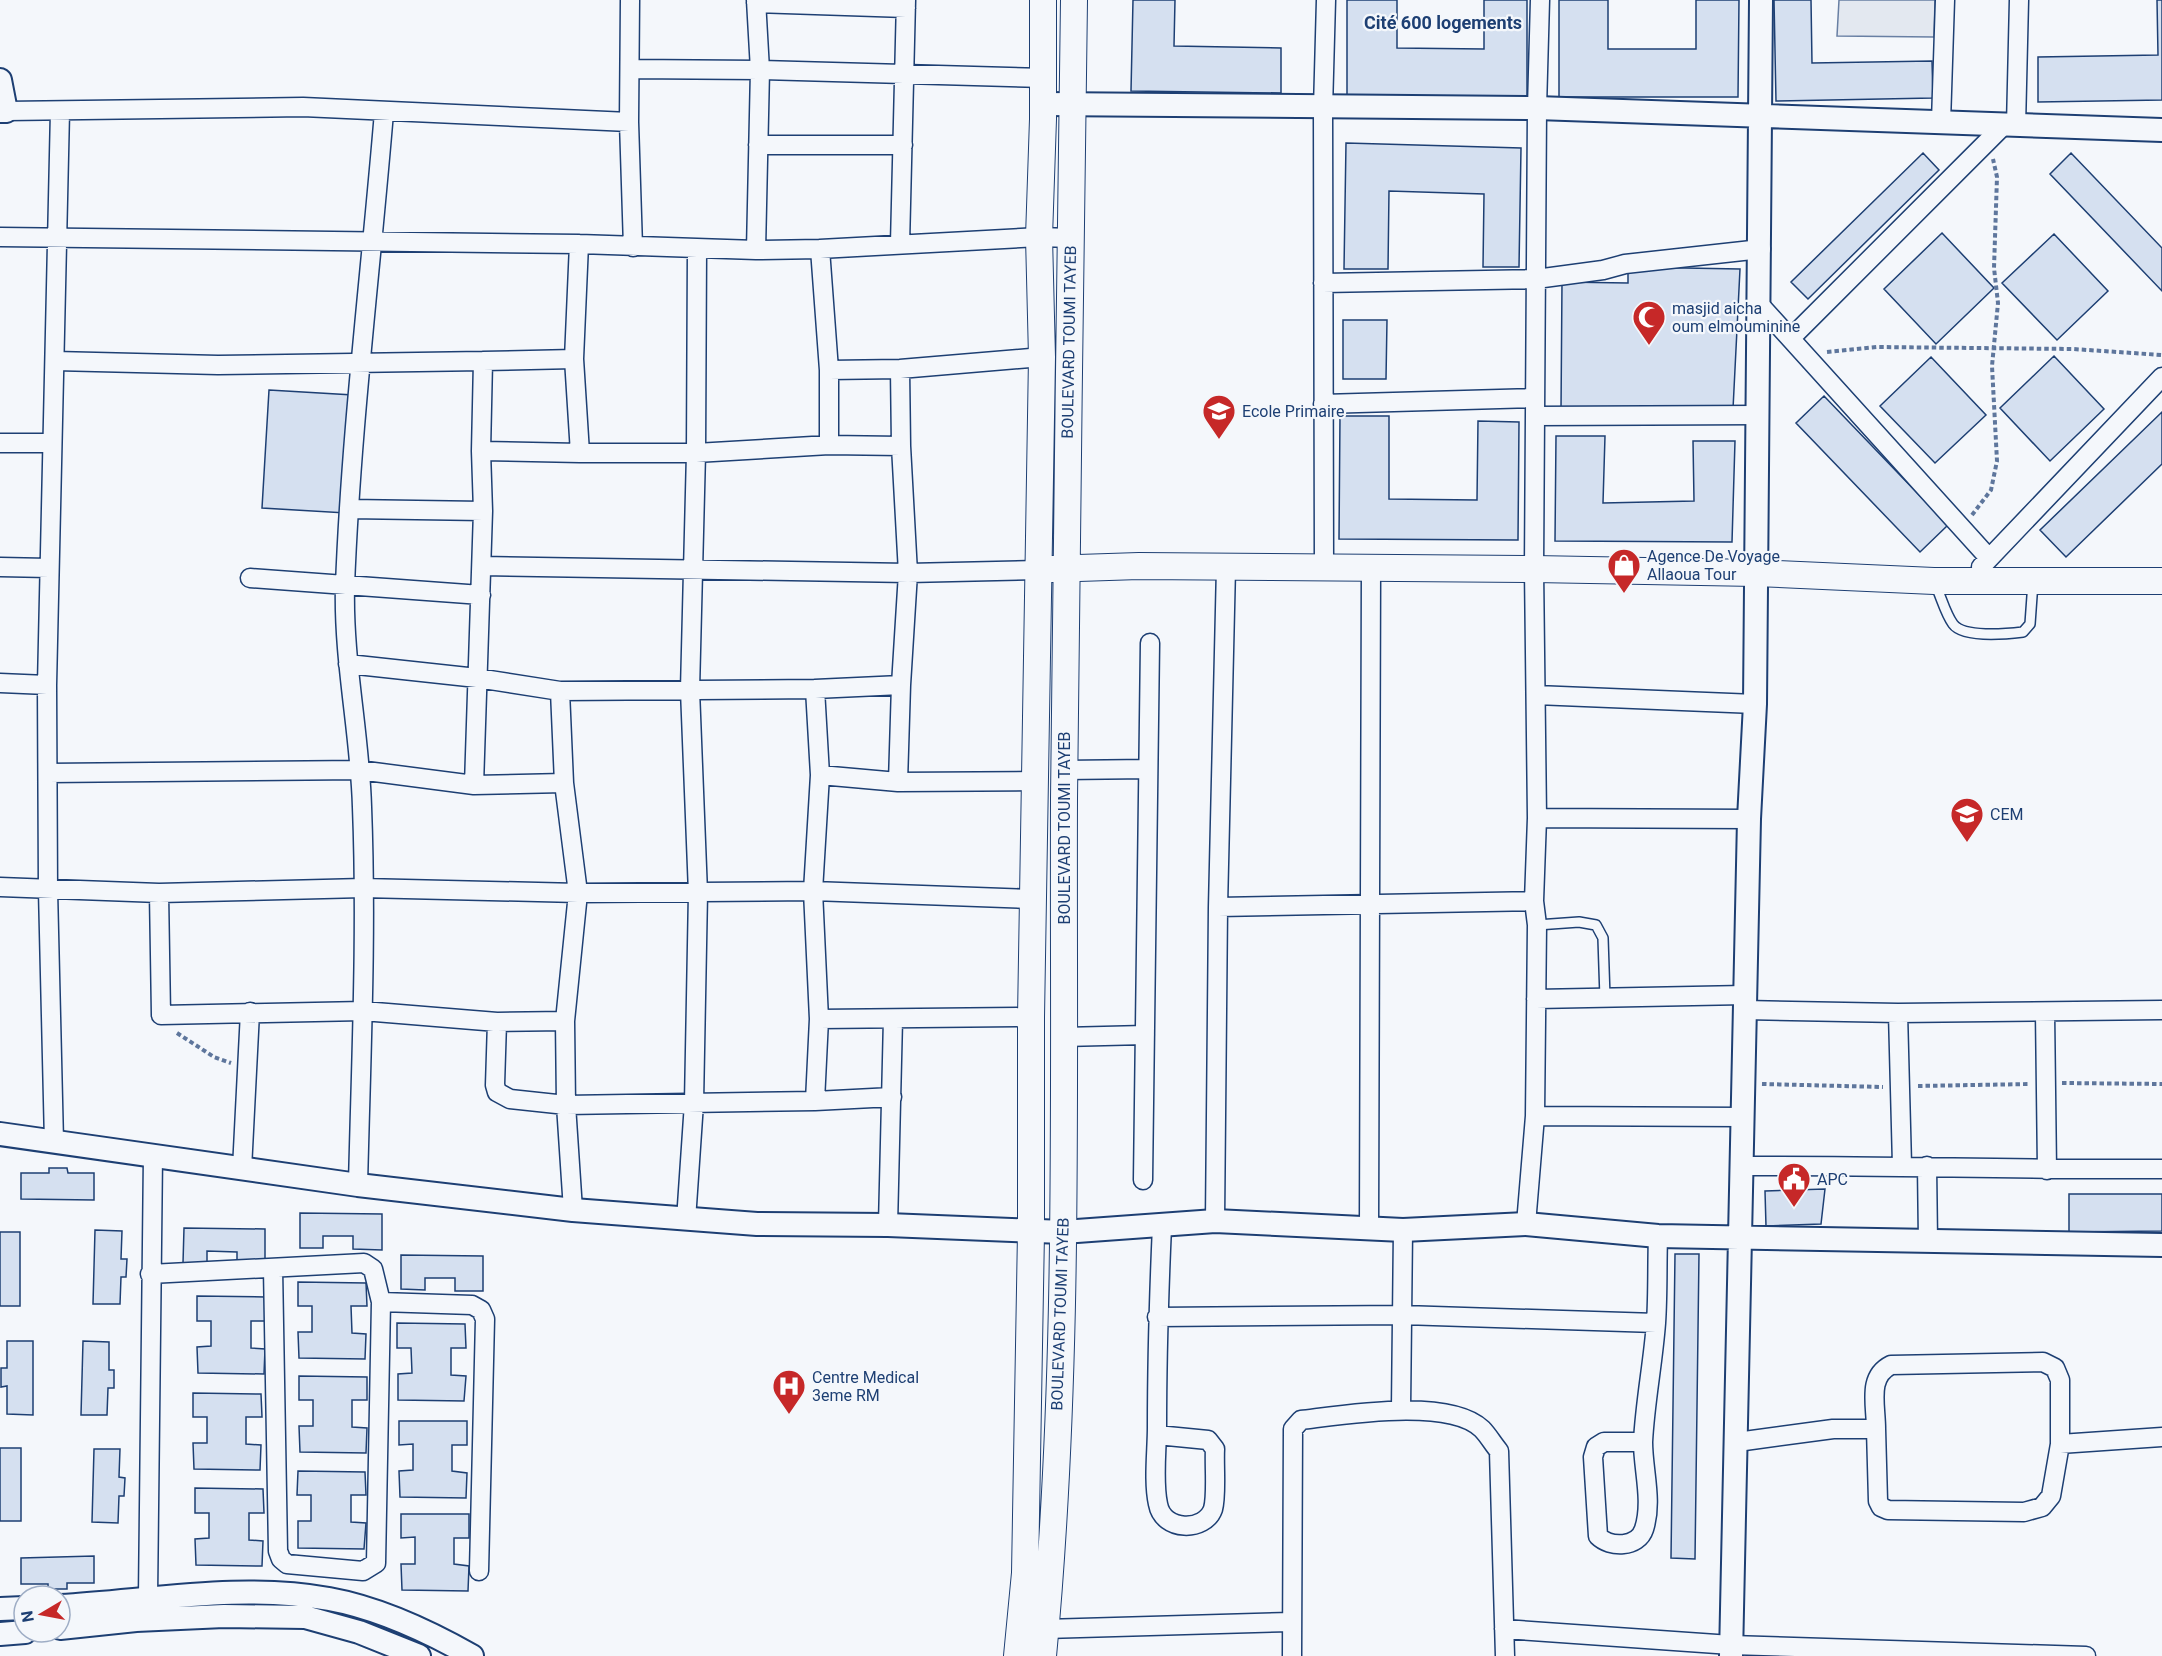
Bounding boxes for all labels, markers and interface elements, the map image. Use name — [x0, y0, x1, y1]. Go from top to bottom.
district label: Cité 600 logements — [1364, 12, 1522, 33]
street label: BOULEVARD TOUMI TAYEB — [1058, 245, 1080, 439]
mosque icon: masjid aicha oum elmouminine — [1631, 299, 1667, 346]
place label: masjid aicha oum elmouminine — [1672, 299, 1800, 336]
school or university icon: Ecole Primaire — [1201, 393, 1237, 440]
place label: Ecole Primaire — [1242, 402, 1345, 421]
shop icon: Agence De Voyage Allaoua Tour — [1606, 547, 1642, 594]
place label: Agence De Voyage Allaoua Tour — [1647, 547, 1780, 584]
street label: BOULEVARD TOUMI TAYEB — [1055, 731, 1074, 925]
school or university icon: CEM — [1949, 796, 1985, 843]
place label: CEM — [1990, 805, 2023, 824]
public building icon: APC — [1776, 1161, 1812, 1208]
place label: APC — [1817, 1170, 1848, 1189]
street label: BOULEVARD TOUMI TAYEB — [1047, 1217, 1073, 1411]
hospital icon: Centre Medical 3eme RM — [771, 1368, 807, 1415]
place label: Centre Medical 3eme RM — [812, 1368, 919, 1405]
north arrow — [12, 1584, 72, 1644]
text: N — [17, 1609, 38, 1624]

